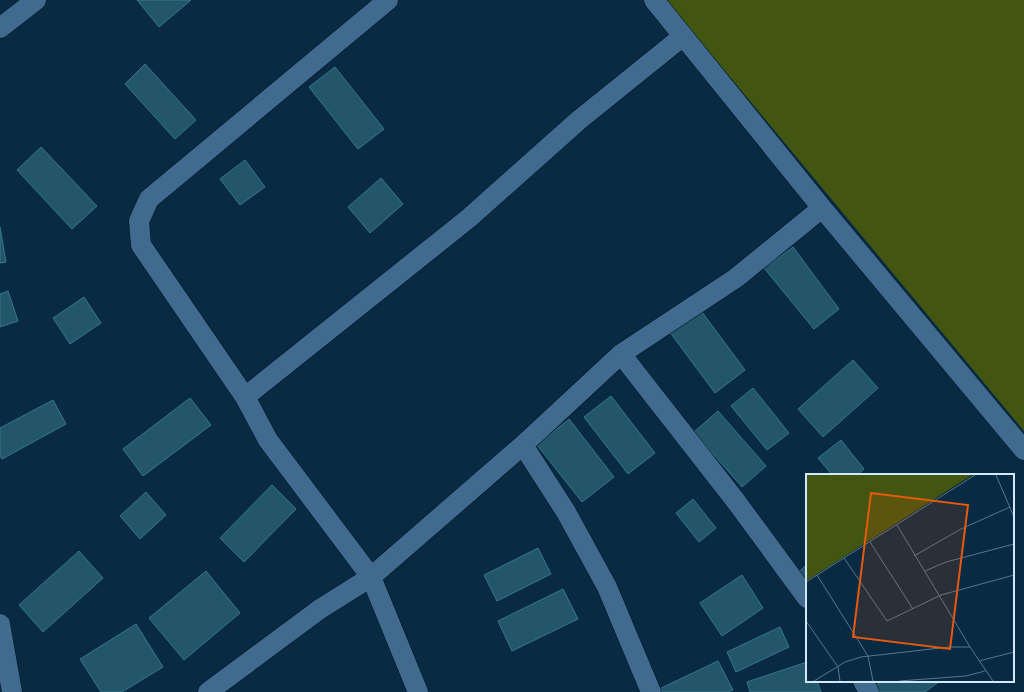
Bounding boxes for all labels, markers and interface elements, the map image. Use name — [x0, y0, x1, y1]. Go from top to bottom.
inset map — [806, 474, 1014, 682]

